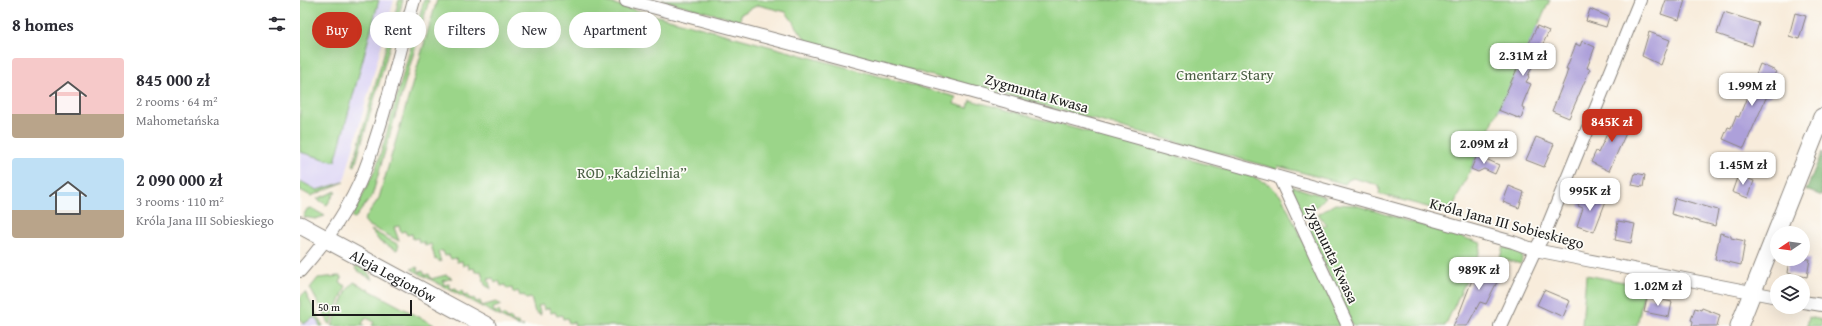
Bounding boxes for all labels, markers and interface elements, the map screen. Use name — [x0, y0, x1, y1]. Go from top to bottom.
text: 8 homes — [12, 12, 74, 37]
chip: Buy — [312, 12, 362, 48]
chip: Rent — [370, 12, 426, 48]
chip: Filters — [434, 12, 499, 48]
chip: New — [507, 12, 561, 48]
chip: Apartment — [569, 12, 661, 48]
icon: filters — [266, 13, 288, 35]
pin: 2.31M zł — [1482, 43, 1564, 77]
text: 2.31M zł — [1499, 46, 1547, 65]
park label: Cmentarz Stary — [1176, 64, 1274, 85]
text: 845 000 zł — [136, 67, 210, 92]
street label: Zygmunta Kwasa — [983, 68, 1091, 118]
pin: 1.99M zł — [1711, 73, 1793, 107]
icon: home — [44, 74, 92, 122]
text: 1.99M zł — [1728, 76, 1776, 95]
text: 2 rooms · 64 m² — [136, 92, 218, 111]
pin: 845K zł — [1575, 109, 1649, 143]
text: Mahometańska — [136, 111, 219, 130]
text: 845K zł — [1591, 112, 1633, 131]
pin: 2.09M zł — [1443, 131, 1525, 165]
text: 2.09M zł — [1460, 134, 1508, 153]
pin: 1.45M zł — [1702, 152, 1784, 186]
text: 1.45M zł — [1719, 155, 1767, 174]
park label: ROD „Kadzielnia” — [577, 162, 687, 183]
text: 2 090 000 zł — [136, 167, 223, 192]
icon: home — [44, 174, 92, 222]
pin: 995K zł — [1553, 178, 1627, 212]
text: 995K zł — [1569, 181, 1611, 200]
text: 3 rooms · 110 m² — [136, 192, 224, 211]
street label: Króla Jana III Sobieskiego — [1427, 192, 1587, 254]
street label: Zygmunta Kwasa — [1300, 201, 1364, 307]
text: Króla Jana III Sobieskiego — [136, 211, 274, 230]
north arrow — [1770, 226, 1810, 266]
map controls — [1770, 226, 1810, 314]
street label: Aleja Legionów — [346, 243, 440, 307]
pin: 989K zł — [1442, 257, 1516, 291]
text: 989K zł — [1458, 260, 1500, 279]
pin: 1.02M zł — [1617, 273, 1699, 307]
button: layers — [1770, 274, 1810, 314]
text: 1.02M zł — [1634, 276, 1682, 295]
scale bar — [312, 298, 412, 317]
text: 50 m — [318, 299, 340, 315]

